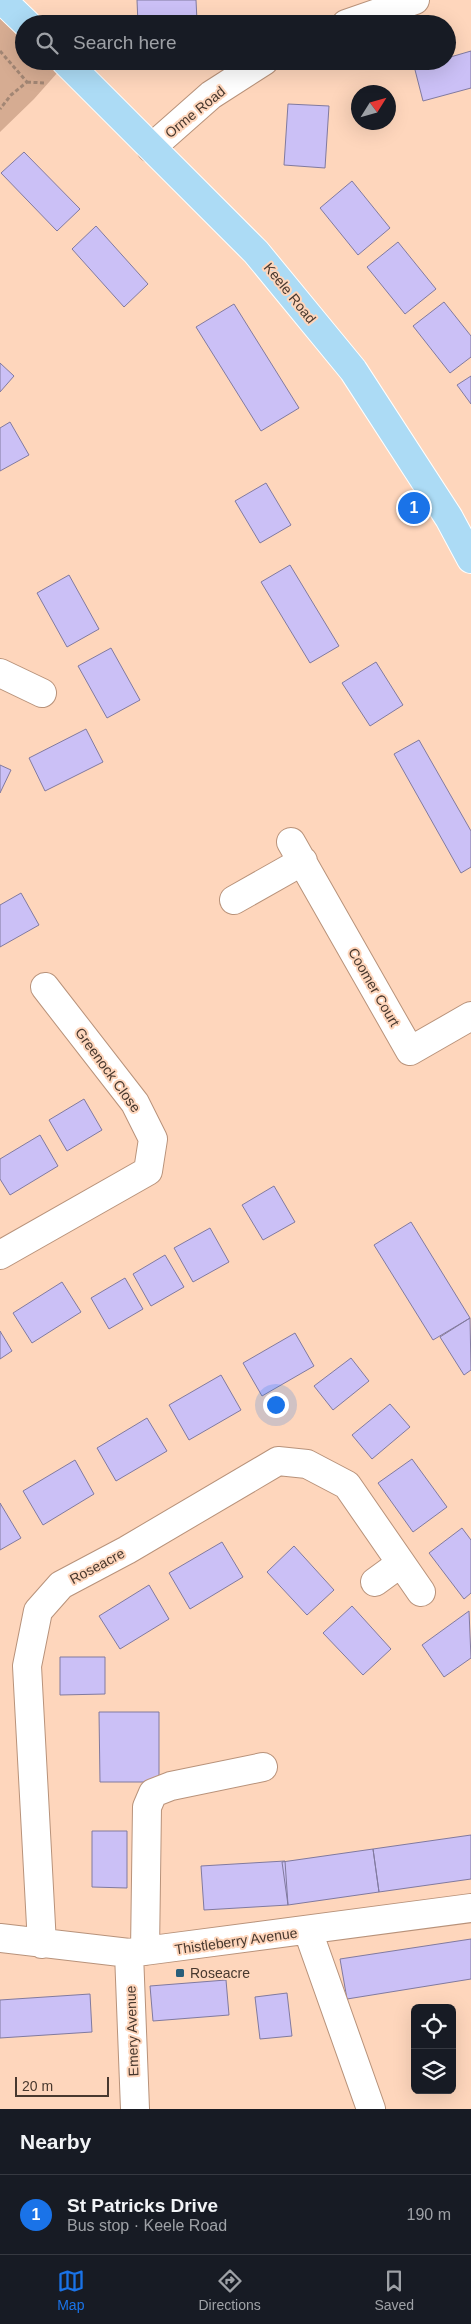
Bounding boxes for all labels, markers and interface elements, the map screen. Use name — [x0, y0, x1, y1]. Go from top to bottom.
search box — [15, 15, 456, 70]
icon: search — [33, 29, 61, 57]
text: Search here — [73, 32, 177, 53]
street label: Orme Road — [162, 83, 228, 141]
north arrow — [351, 85, 396, 130]
street label: Keele Road — [261, 260, 319, 326]
pin: 1 — [398, 489, 430, 527]
street label: Coomer Court — [345, 945, 403, 1029]
street label: Greenock Close — [72, 1025, 144, 1115]
your location — [263, 1392, 289, 1418]
street label: Roseacre — [67, 1545, 127, 1587]
street label: Thistleberry Avenue — [174, 1924, 298, 1958]
place label: Roseacre — [190, 1965, 250, 1981]
marker: Roseacre — [174, 1967, 186, 1979]
street label: Emery Avenue — [122, 1985, 142, 2077]
map controls — [411, 2004, 456, 2094]
button: locate — [411, 2004, 456, 2049]
button: layers — [411, 2049, 456, 2094]
scale bar — [15, 2074, 109, 2097]
text: 20 m — [22, 2078, 53, 2094]
text: Nearby — [20, 2130, 91, 2153]
text: St Patricks Drive — [67, 2195, 218, 2216]
text: 1 — [32, 2206, 40, 2223]
text: 190 m — [407, 2206, 451, 2223]
text: Bus stop · Keele Road — [67, 2217, 227, 2234]
tab: Map — [57, 2267, 85, 2313]
tab: Directions — [199, 2267, 261, 2313]
tab: Saved — [374, 2267, 414, 2313]

